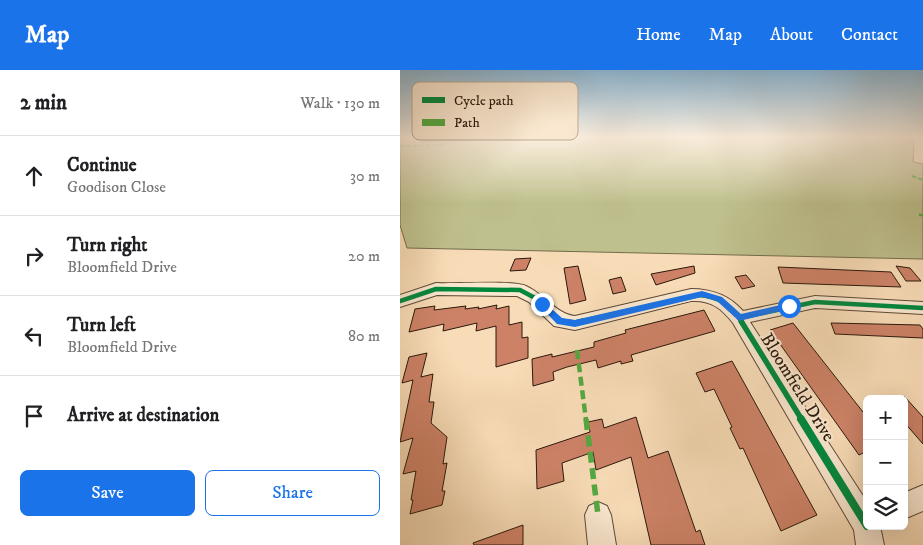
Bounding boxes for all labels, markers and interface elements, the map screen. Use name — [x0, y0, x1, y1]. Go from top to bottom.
text: Map — [25, 20, 69, 50]
text: Home — [636, 24, 681, 46]
text: Map — [709, 24, 742, 46]
text: About — [770, 24, 813, 46]
text: Contact — [841, 24, 898, 46]
legend — [412, 82, 578, 140]
text: 2 min — [20, 90, 67, 116]
text: Cycle path — [454, 92, 514, 110]
text: Walk · 130 m — [300, 93, 380, 113]
text: Path — [454, 114, 481, 132]
text: Continue — [67, 154, 137, 177]
icon: ahead — [20, 162, 48, 190]
text: 30 m — [350, 166, 380, 186]
text: Goodison Close — [67, 177, 166, 197]
text: Turn right — [67, 234, 147, 257]
icon: right — [20, 242, 48, 270]
text: 20 m — [348, 246, 380, 266]
text: Bloomfield Drive — [67, 257, 177, 277]
route end — [531, 293, 554, 316]
route start — [778, 295, 801, 318]
text: Turn left — [67, 314, 136, 337]
icon: left — [20, 322, 48, 350]
text: 80 m — [348, 326, 380, 346]
street label: Bloomfield Drive — [755, 329, 839, 446]
text: Bloomfield Drive — [67, 337, 177, 357]
map controls — [863, 395, 908, 530]
button: + — [863, 395, 908, 440]
icon: arrive — [20, 402, 48, 430]
text: Arrive at destination — [67, 404, 219, 427]
button: − — [863, 440, 908, 485]
button: Save — [20, 470, 195, 516]
button: Share — [205, 470, 380, 516]
button: layers — [863, 485, 908, 530]

